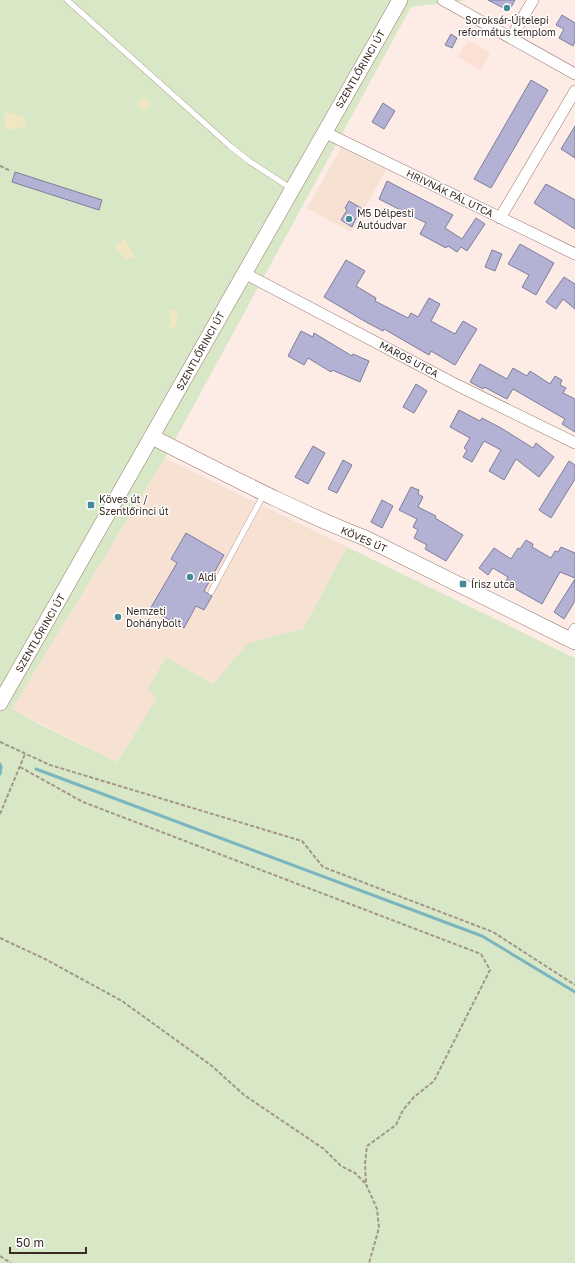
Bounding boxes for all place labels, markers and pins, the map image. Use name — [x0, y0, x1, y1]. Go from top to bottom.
marker: Soroksár-Újtelepi református templom — [502, 3, 512, 13]
place label: Soroksár-Újtelepi református templom — [458, 14, 556, 38]
place label: M5 Délpesti Autóudvar — [357, 207, 414, 231]
marker: M5 Délpesti Autóudvar — [344, 214, 354, 224]
place label: Köves út / Szentlőrinci út — [99, 493, 169, 517]
marker: Köves út / Szentlőrinci út — [86, 500, 96, 510]
place label: Aldi — [198, 571, 216, 583]
marker: Aldi — [185, 572, 195, 582]
place label: Írisz utca — [471, 578, 515, 590]
marker: Írisz utca — [458, 579, 468, 589]
place label: Nemzeti Dohánybolt — [126, 605, 182, 629]
marker: Nemzeti Dohánybolt — [113, 612, 123, 622]

